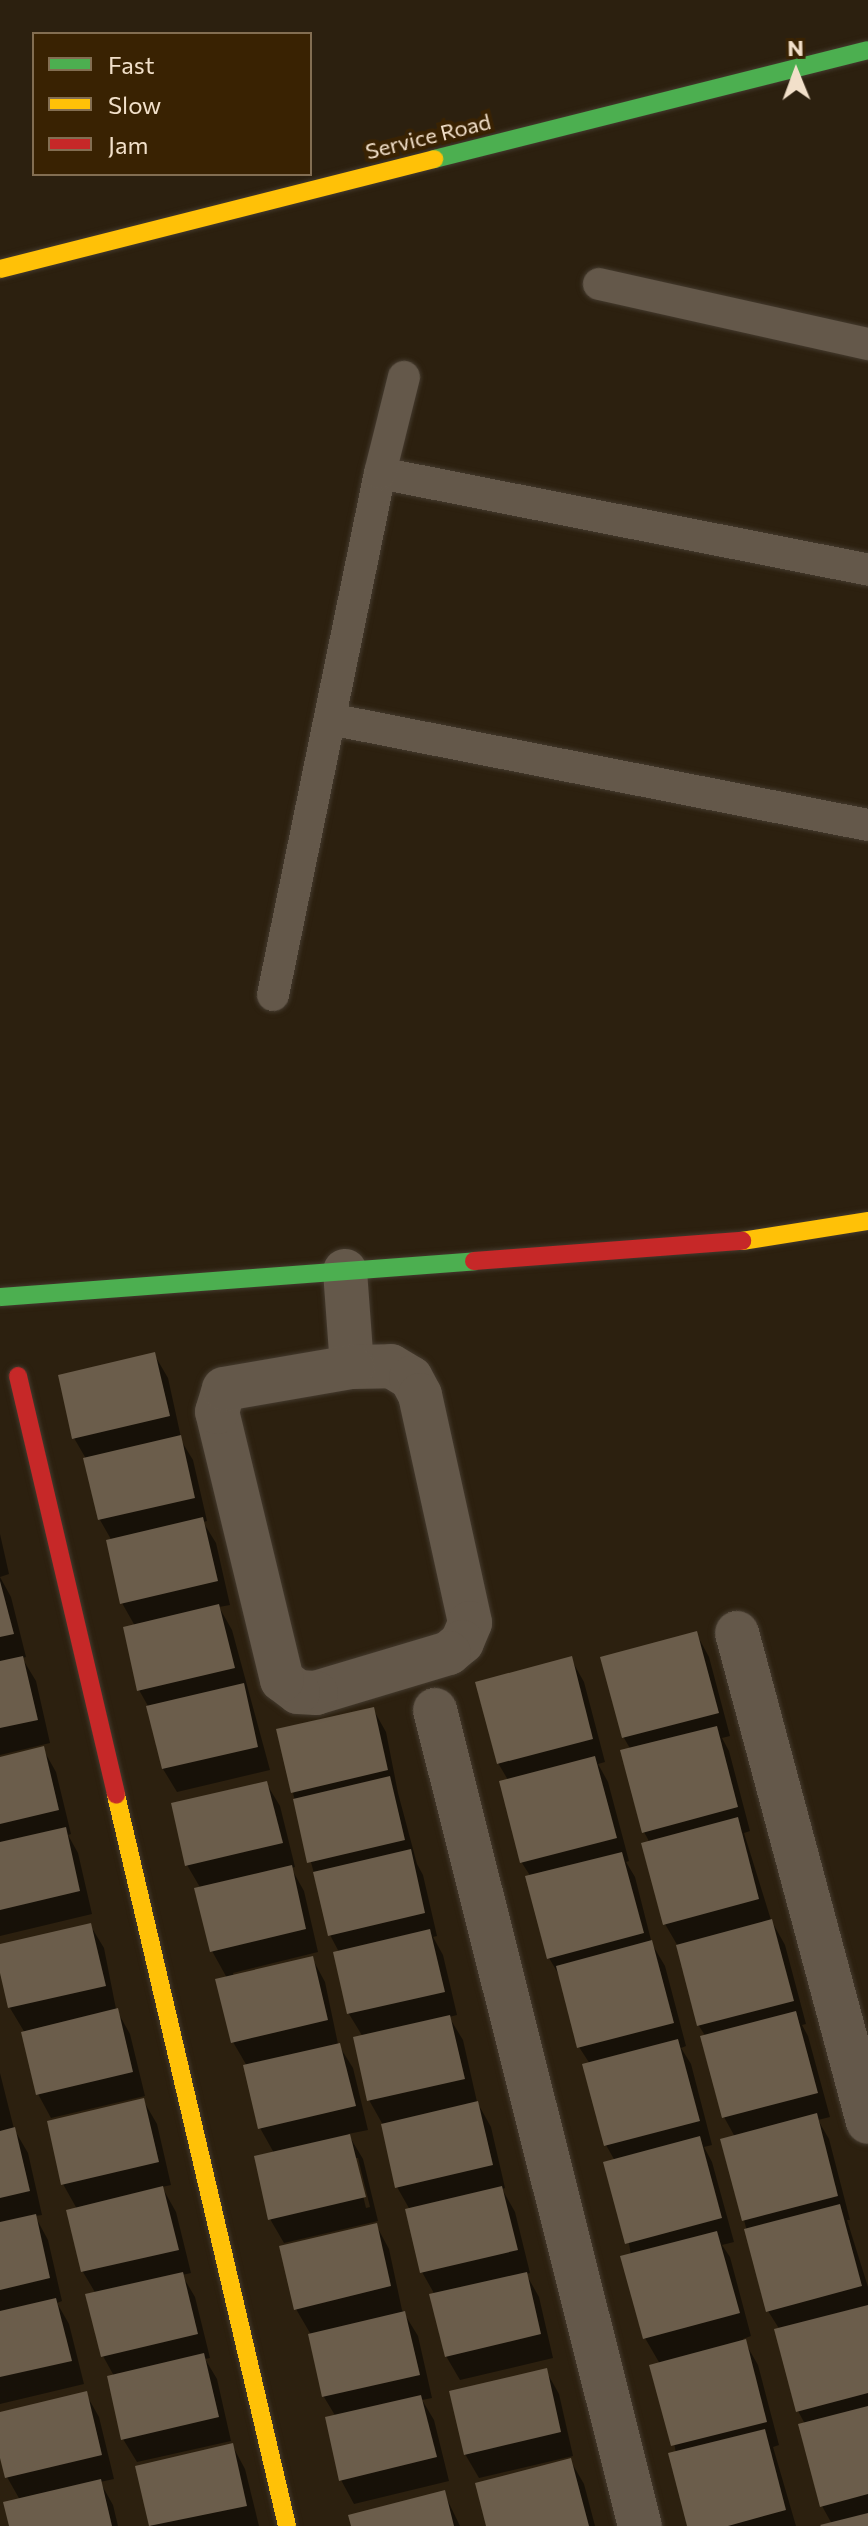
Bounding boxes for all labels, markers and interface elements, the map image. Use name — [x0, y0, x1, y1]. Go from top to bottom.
legend — [32, 32, 312, 176]
north arrow — [756, 32, 836, 112]
text: N — [787, 34, 804, 61]
text: Fast — [108, 50, 155, 79]
text: Slow — [108, 90, 161, 119]
street label: Service Road — [363, 108, 493, 164]
text: Jam — [108, 130, 148, 159]

